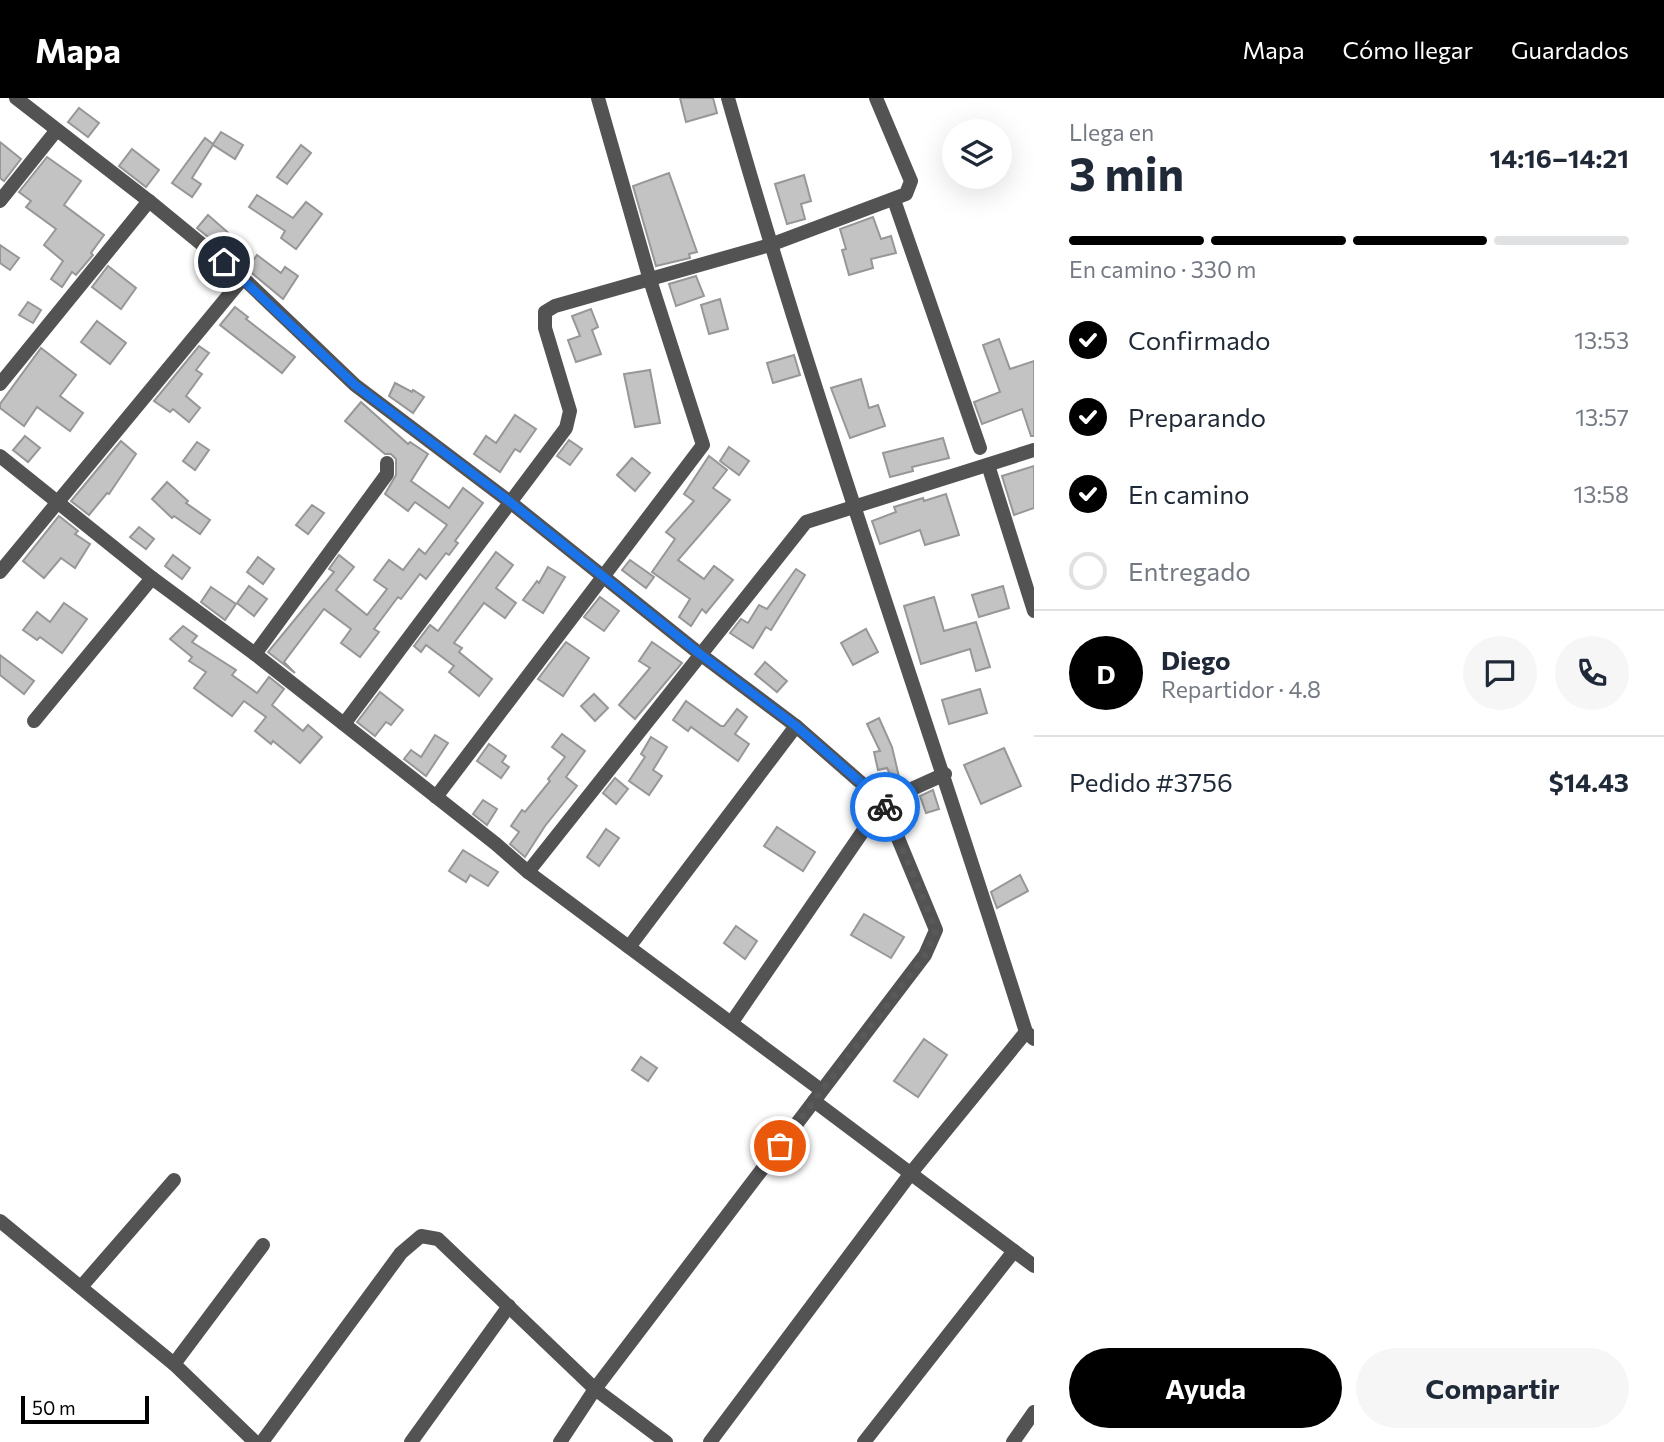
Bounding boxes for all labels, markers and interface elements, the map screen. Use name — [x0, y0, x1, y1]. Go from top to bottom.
text: Mapa — [35, 29, 121, 70]
text: Mapa — [1242, 35, 1305, 64]
text: Cómo llegar — [1343, 35, 1473, 64]
text: Guardados — [1511, 35, 1629, 64]
text: Llega en — [1069, 118, 1154, 146]
map controls — [942, 119, 1012, 189]
button: layers — [942, 119, 1012, 189]
text: 14:16–14:21 — [1489, 142, 1629, 173]
text: 3 min — [1069, 144, 1184, 200]
pin — [194, 232, 254, 292]
icon: home — [205, 243, 243, 281]
text: En camino · 330 m — [1069, 255, 1256, 283]
icon: check — [1069, 321, 1107, 359]
text: Confirmado — [1128, 324, 1270, 355]
text: 13:53 — [1574, 326, 1629, 354]
icon: check — [1069, 398, 1107, 436]
text: Preparando — [1128, 401, 1266, 432]
text: 13:57 — [1575, 403, 1629, 431]
icon: check — [1069, 475, 1107, 513]
text: En camino — [1128, 478, 1250, 509]
text: 13:58 — [1573, 480, 1629, 508]
text: Entregado — [1128, 555, 1251, 586]
button: chat — [1463, 636, 1537, 710]
button: phone — [1555, 636, 1629, 710]
text: Diego — [1161, 644, 1231, 675]
text: D — [1096, 658, 1116, 689]
text: Repartidor · 4.8 — [1161, 675, 1321, 703]
text: Pedido #3756 — [1069, 766, 1233, 797]
text: $14.43 — [1549, 766, 1629, 797]
courier — [850, 772, 920, 842]
icon: bike — [866, 788, 904, 826]
pin — [750, 1116, 810, 1176]
icon: bag — [761, 1127, 799, 1165]
button: Ayuda — [1069, 1348, 1342, 1428]
button: Compartir — [1356, 1348, 1629, 1428]
scale bar — [21, 1393, 149, 1425]
text: 50 m — [32, 1396, 76, 1419]

